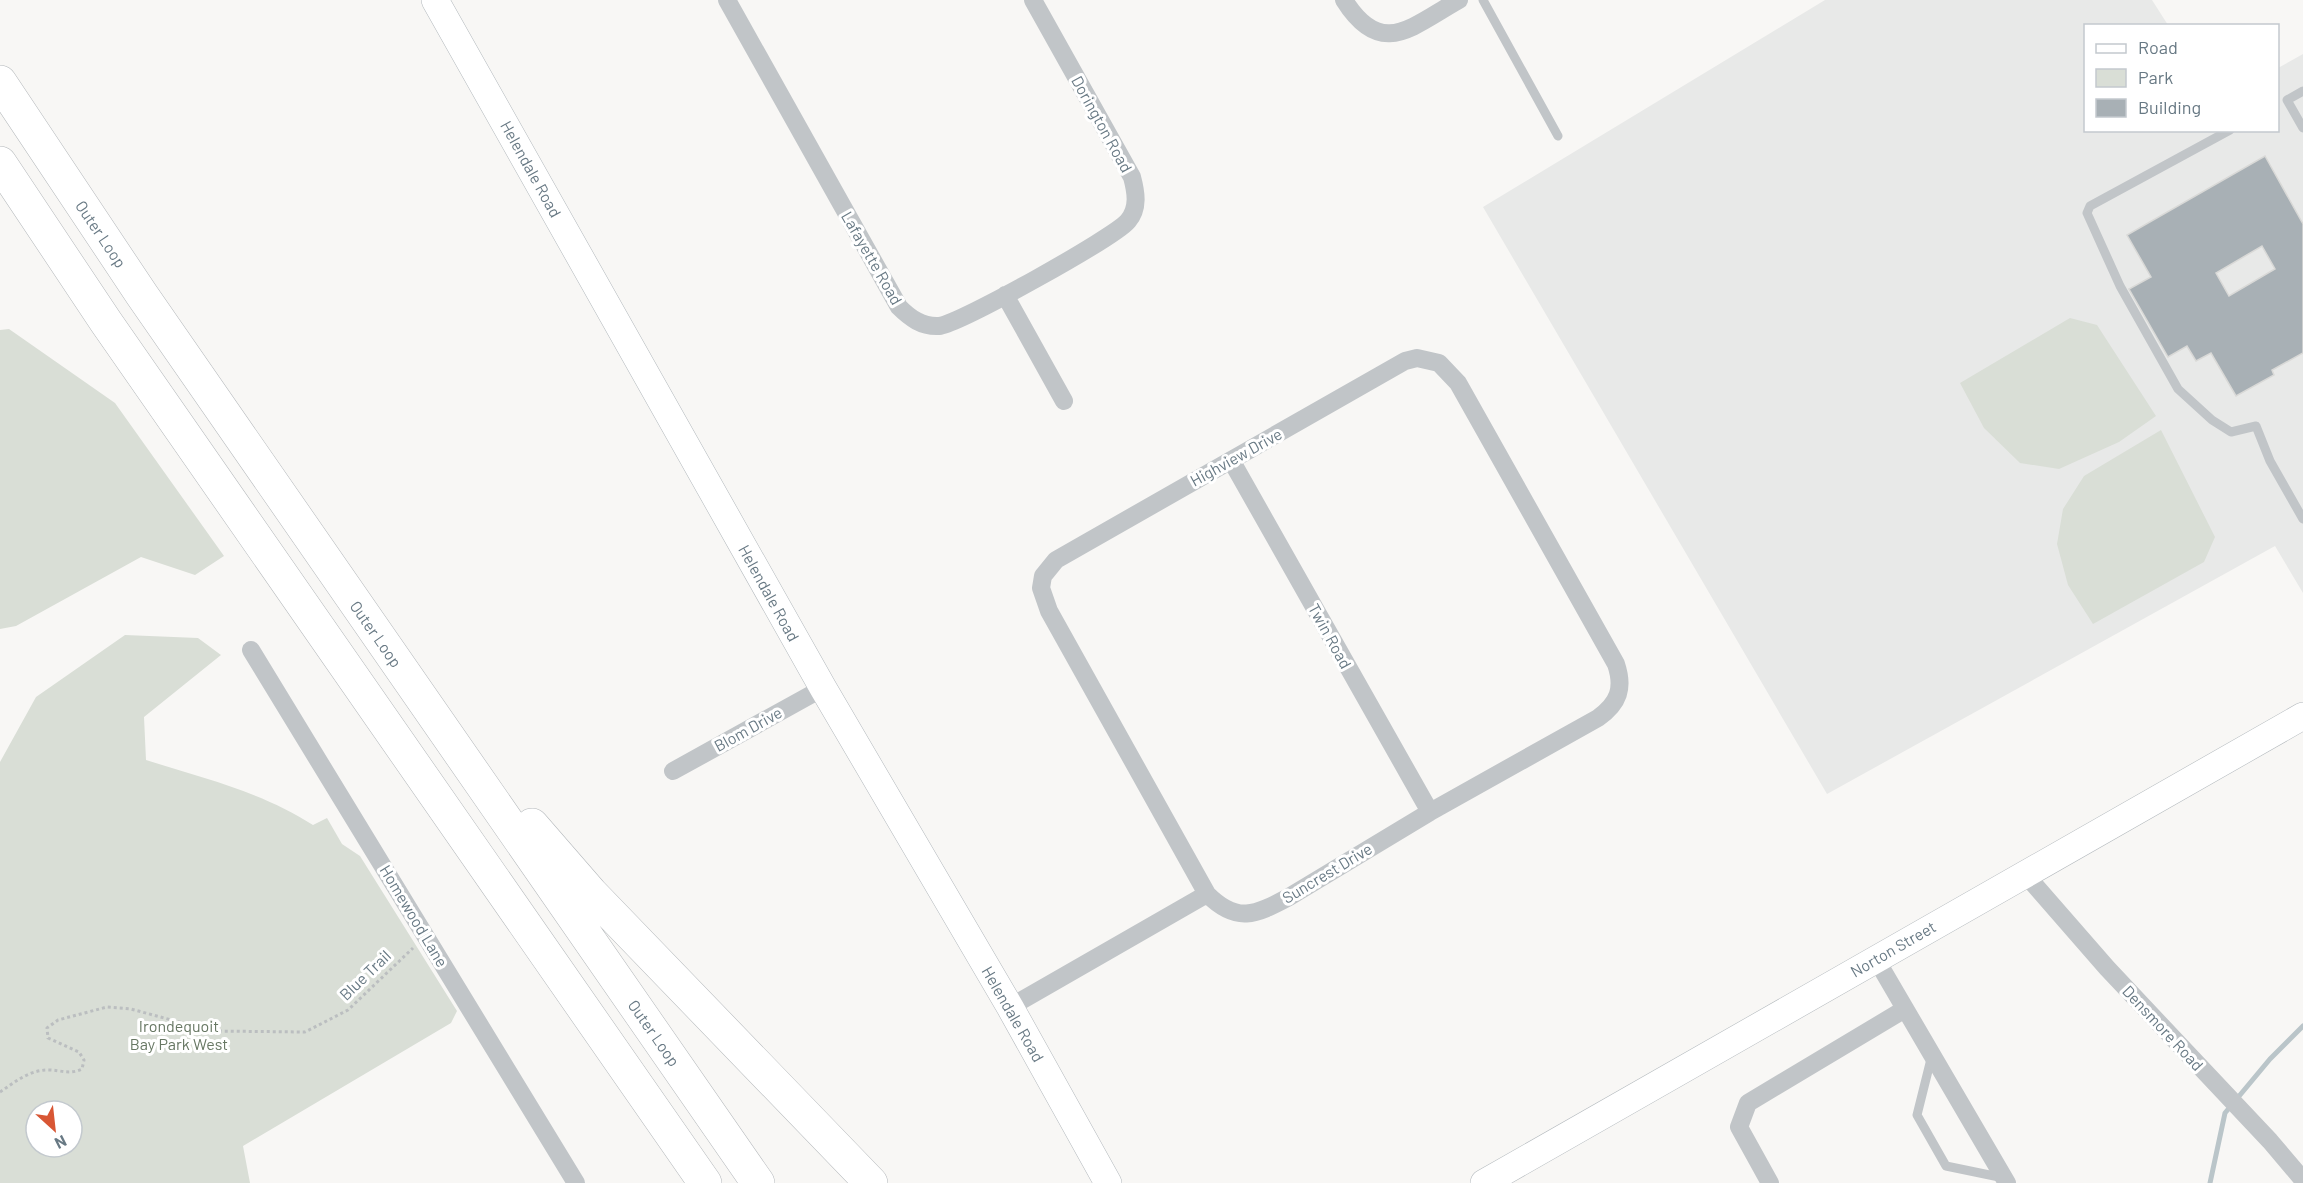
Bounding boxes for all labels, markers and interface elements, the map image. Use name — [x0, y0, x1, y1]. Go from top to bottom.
legend — [2084, 24, 2279, 132]
text: Road — [2138, 36, 2178, 58]
text: Park — [2138, 66, 2173, 88]
street label: Dorington Road — [1068, 72, 1137, 175]
text: Building — [2138, 96, 2201, 118]
street label: Helendale Road — [497, 117, 566, 220]
street label: Outer Loop — [72, 196, 131, 271]
street label: Lafayette Road — [838, 208, 907, 308]
street label: Highview Drive — [1187, 424, 1285, 490]
street label: Helendale Road — [735, 541, 804, 644]
street label: Outer Loop — [347, 597, 406, 671]
street label: Twin Road — [1305, 600, 1356, 672]
street label: Blom Drive — [711, 702, 785, 755]
street label: Suncrest Drive — [1278, 838, 1375, 907]
street label: Homewood Lane — [377, 861, 452, 970]
street label: Norton Street — [1847, 916, 1939, 981]
street label: Blue Trail — [335, 946, 394, 1004]
street label: Helendale Road — [978, 962, 1049, 1065]
street label: Densmore Road — [2119, 981, 2208, 1074]
street label: Outer Loop — [625, 996, 684, 1070]
park label: Irondequoit Bay Park West — [130, 1016, 228, 1053]
north arrow — [24, 1099, 84, 1159]
text: N — [52, 1132, 70, 1154]

